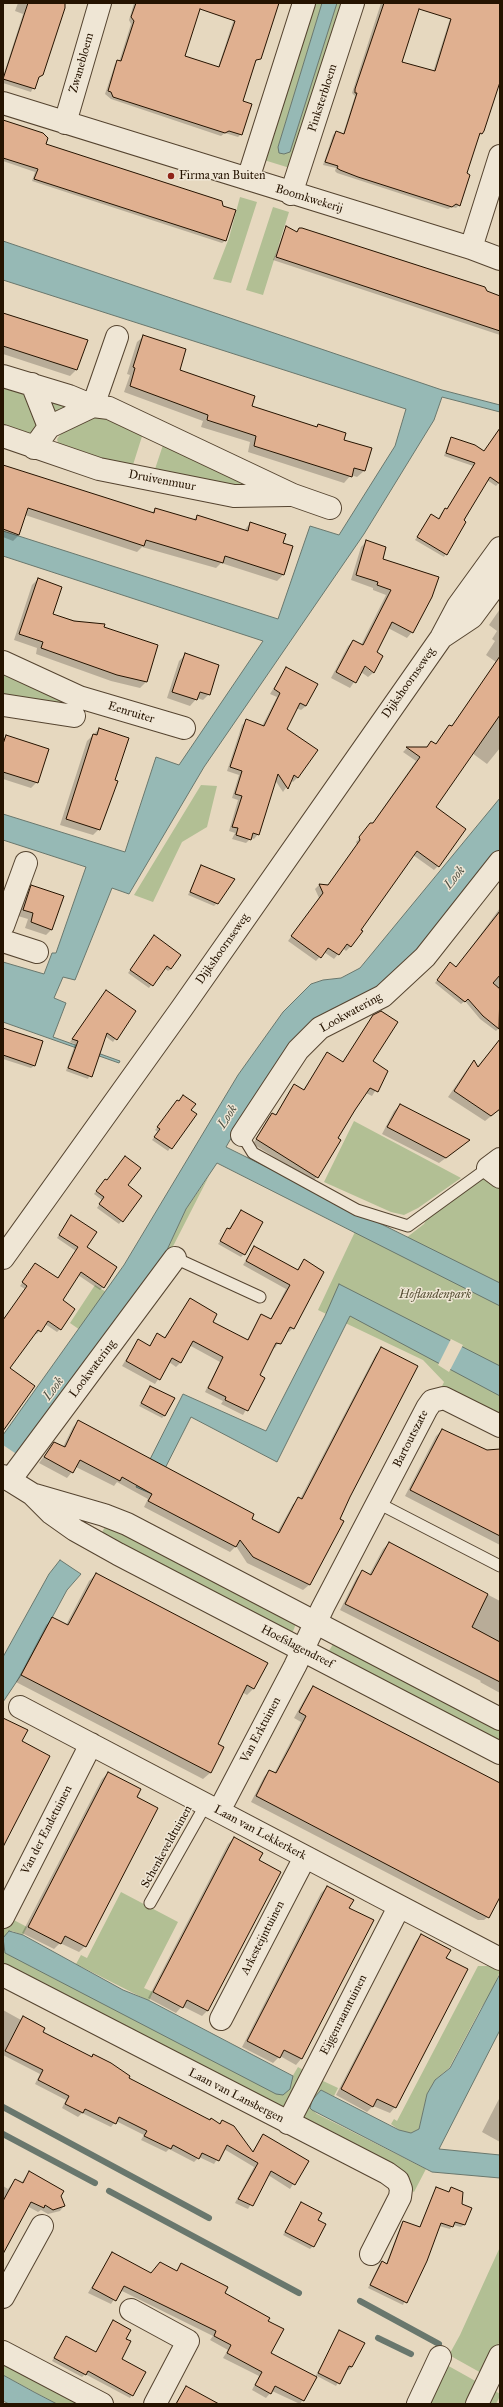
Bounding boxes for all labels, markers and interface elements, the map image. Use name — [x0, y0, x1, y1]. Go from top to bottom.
street label: Zwanebloem — [67, 31, 97, 95]
street label: Pinksterbloem — [305, 62, 341, 134]
place label: Firma van Buiten — [179, 169, 266, 183]
marker: Firma van Buiten — [166, 171, 176, 181]
street label: Boomkwekerij — [274, 182, 344, 216]
street label: Druivenmuur — [127, 467, 197, 495]
street label: Dijkshoornseweg — [379, 645, 439, 721]
street label: Eenruiter — [106, 699, 156, 727]
water label: Look — [441, 863, 469, 893]
street label: Dijkshoornseweg — [193, 911, 253, 987]
street label: Lookwatering — [317, 990, 385, 1036]
water label: Look — [215, 1102, 241, 1132]
park label: Hoflandenpark — [399, 1288, 471, 1302]
street label: Lookwatering — [67, 1337, 119, 1401]
water label: Look — [40, 1374, 68, 1404]
street label: Bartoutszate — [390, 1408, 432, 1470]
street label: Hoefslagendreef — [258, 1622, 336, 1672]
street label: Van Erktuinen — [238, 1695, 284, 1765]
street label: Van der Endetuinen — [18, 1783, 76, 1877]
street label: Schenkeveldtuinen — [138, 1803, 196, 1891]
street label: Laan van Lekkerkerk — [211, 1803, 309, 1863]
street label: Arkesteijntuinen — [238, 1899, 288, 1977]
street label: Eijgenraamtuinen — [318, 1972, 370, 2058]
street label: Laan van Lansbergen — [186, 2066, 286, 2126]

